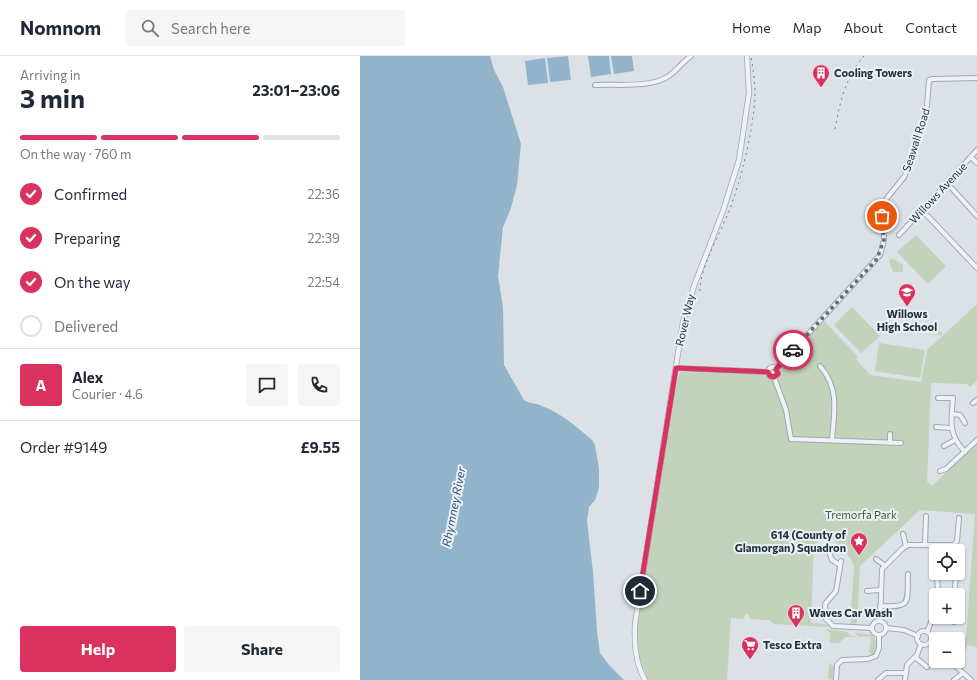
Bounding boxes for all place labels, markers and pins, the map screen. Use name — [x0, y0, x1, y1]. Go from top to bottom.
building icon: Cooling Towers — [811, 63, 831, 88]
place label: Cooling Towers — [834, 66, 912, 79]
pin — [865, 199, 899, 233]
school or university icon: Willows High School — [897, 282, 917, 307]
place label: Willows High School — [877, 307, 937, 333]
place label: 614 (County of Glamorgan) Squadron — [735, 528, 846, 554]
place icon: 614 (County of Glamorgan) Squadron — [849, 531, 869, 556]
pin — [623, 574, 657, 608]
building icon: Waves Car Wash — [786, 603, 806, 628]
place label: Waves Car Wash — [809, 606, 892, 619]
supermarket icon: Tesco Extra — [740, 635, 760, 660]
place label: Tesco Extra — [763, 638, 822, 651]

